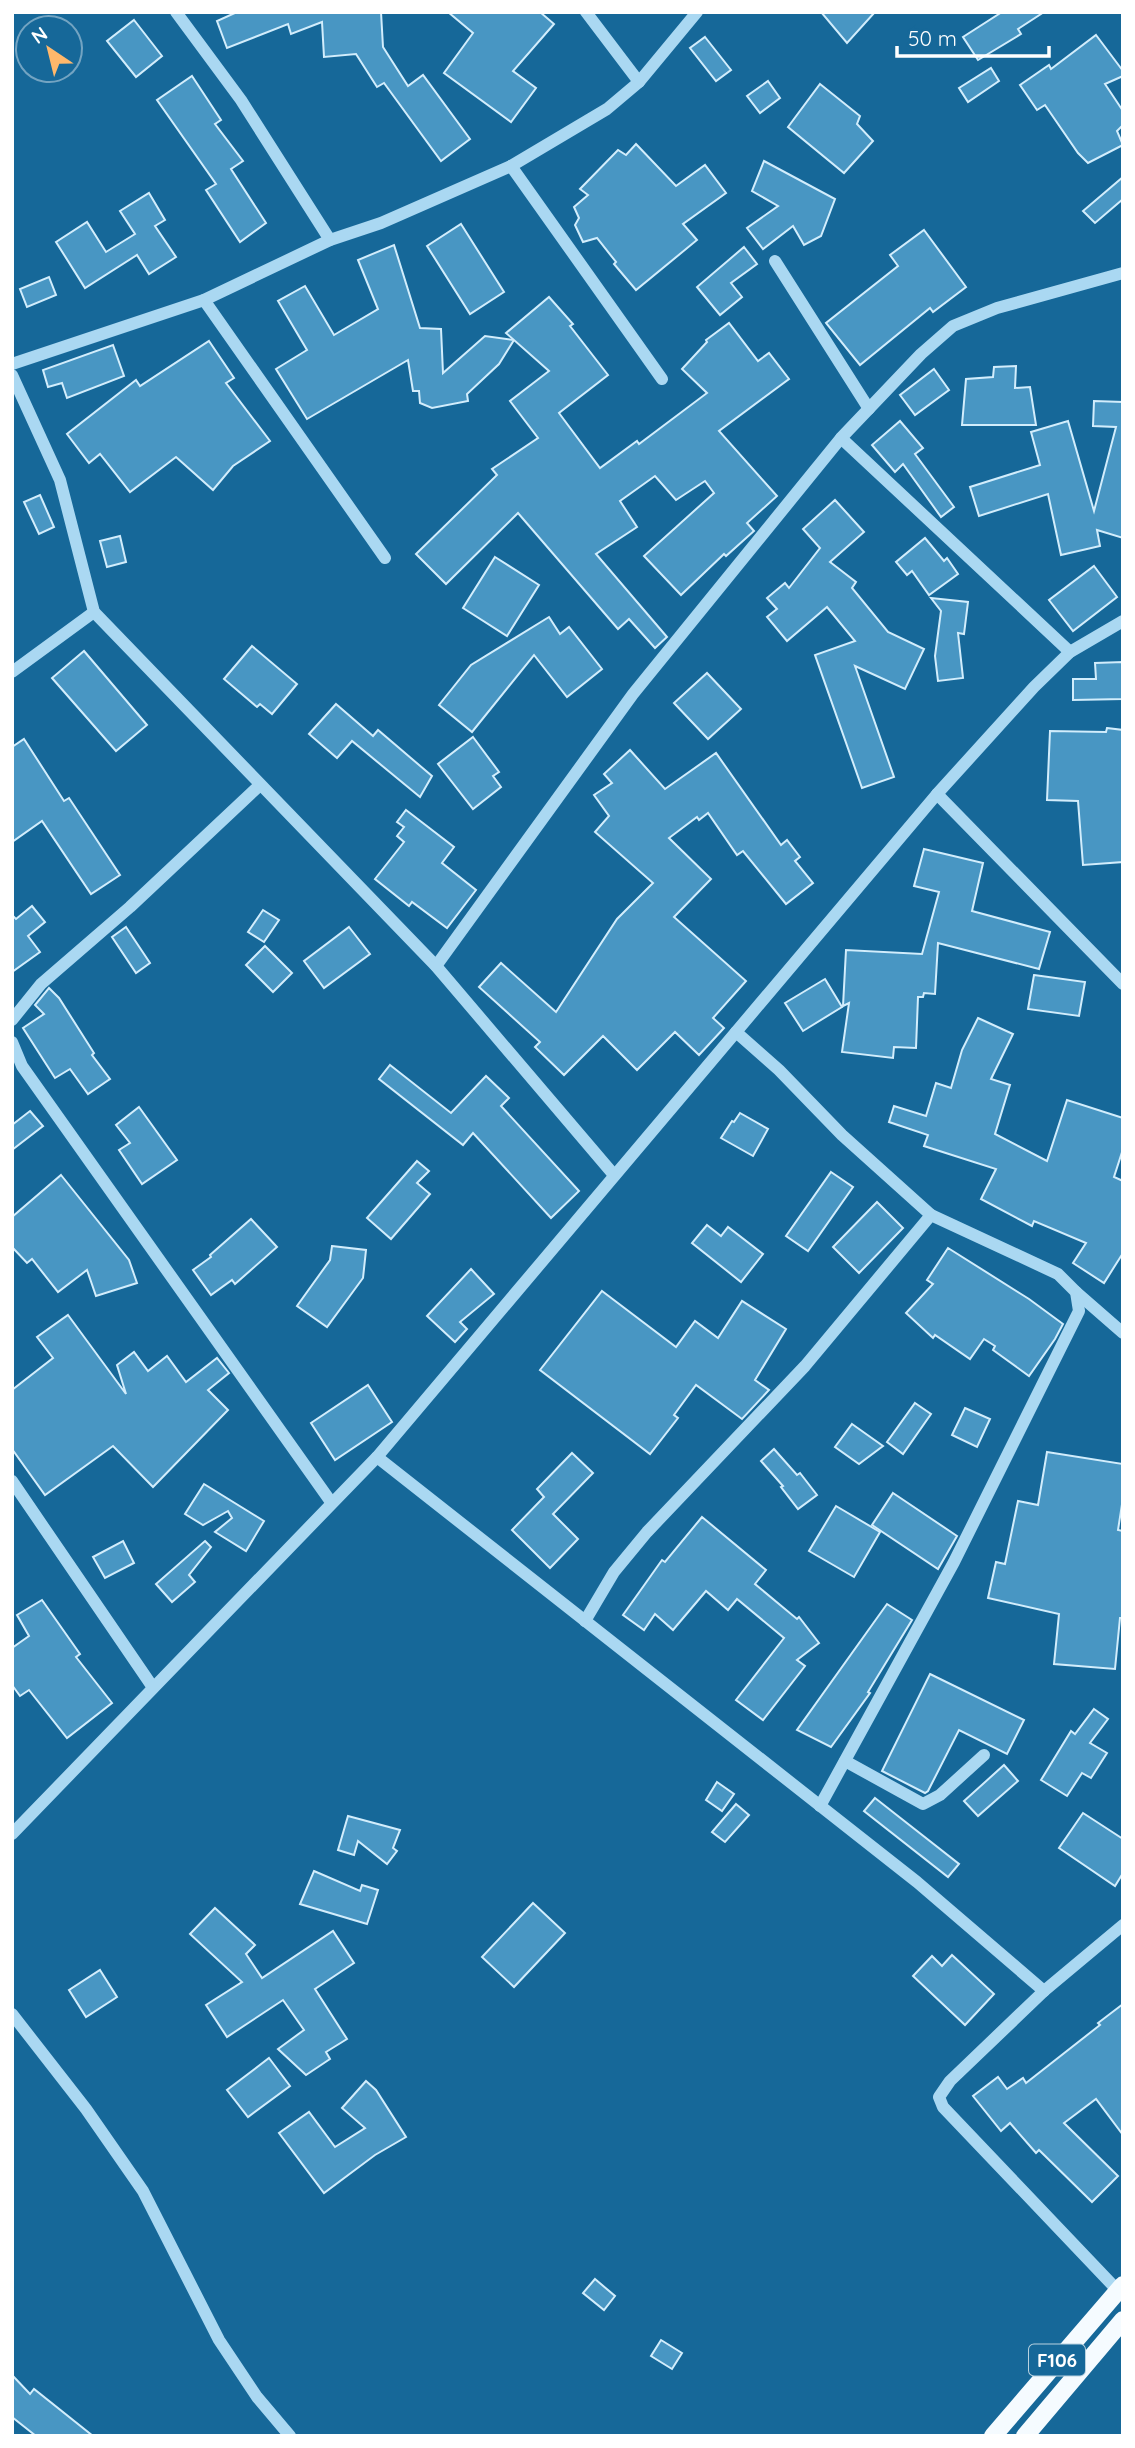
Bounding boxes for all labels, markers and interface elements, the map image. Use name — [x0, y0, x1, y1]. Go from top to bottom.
north arrow — [14, 14, 84, 84]
scale bar — [897, 14, 1049, 58]
text: N — [27, 21, 52, 49]
text: 50 m — [908, 25, 957, 51]
road number: F106 — [1029, 2344, 1085, 2376]

